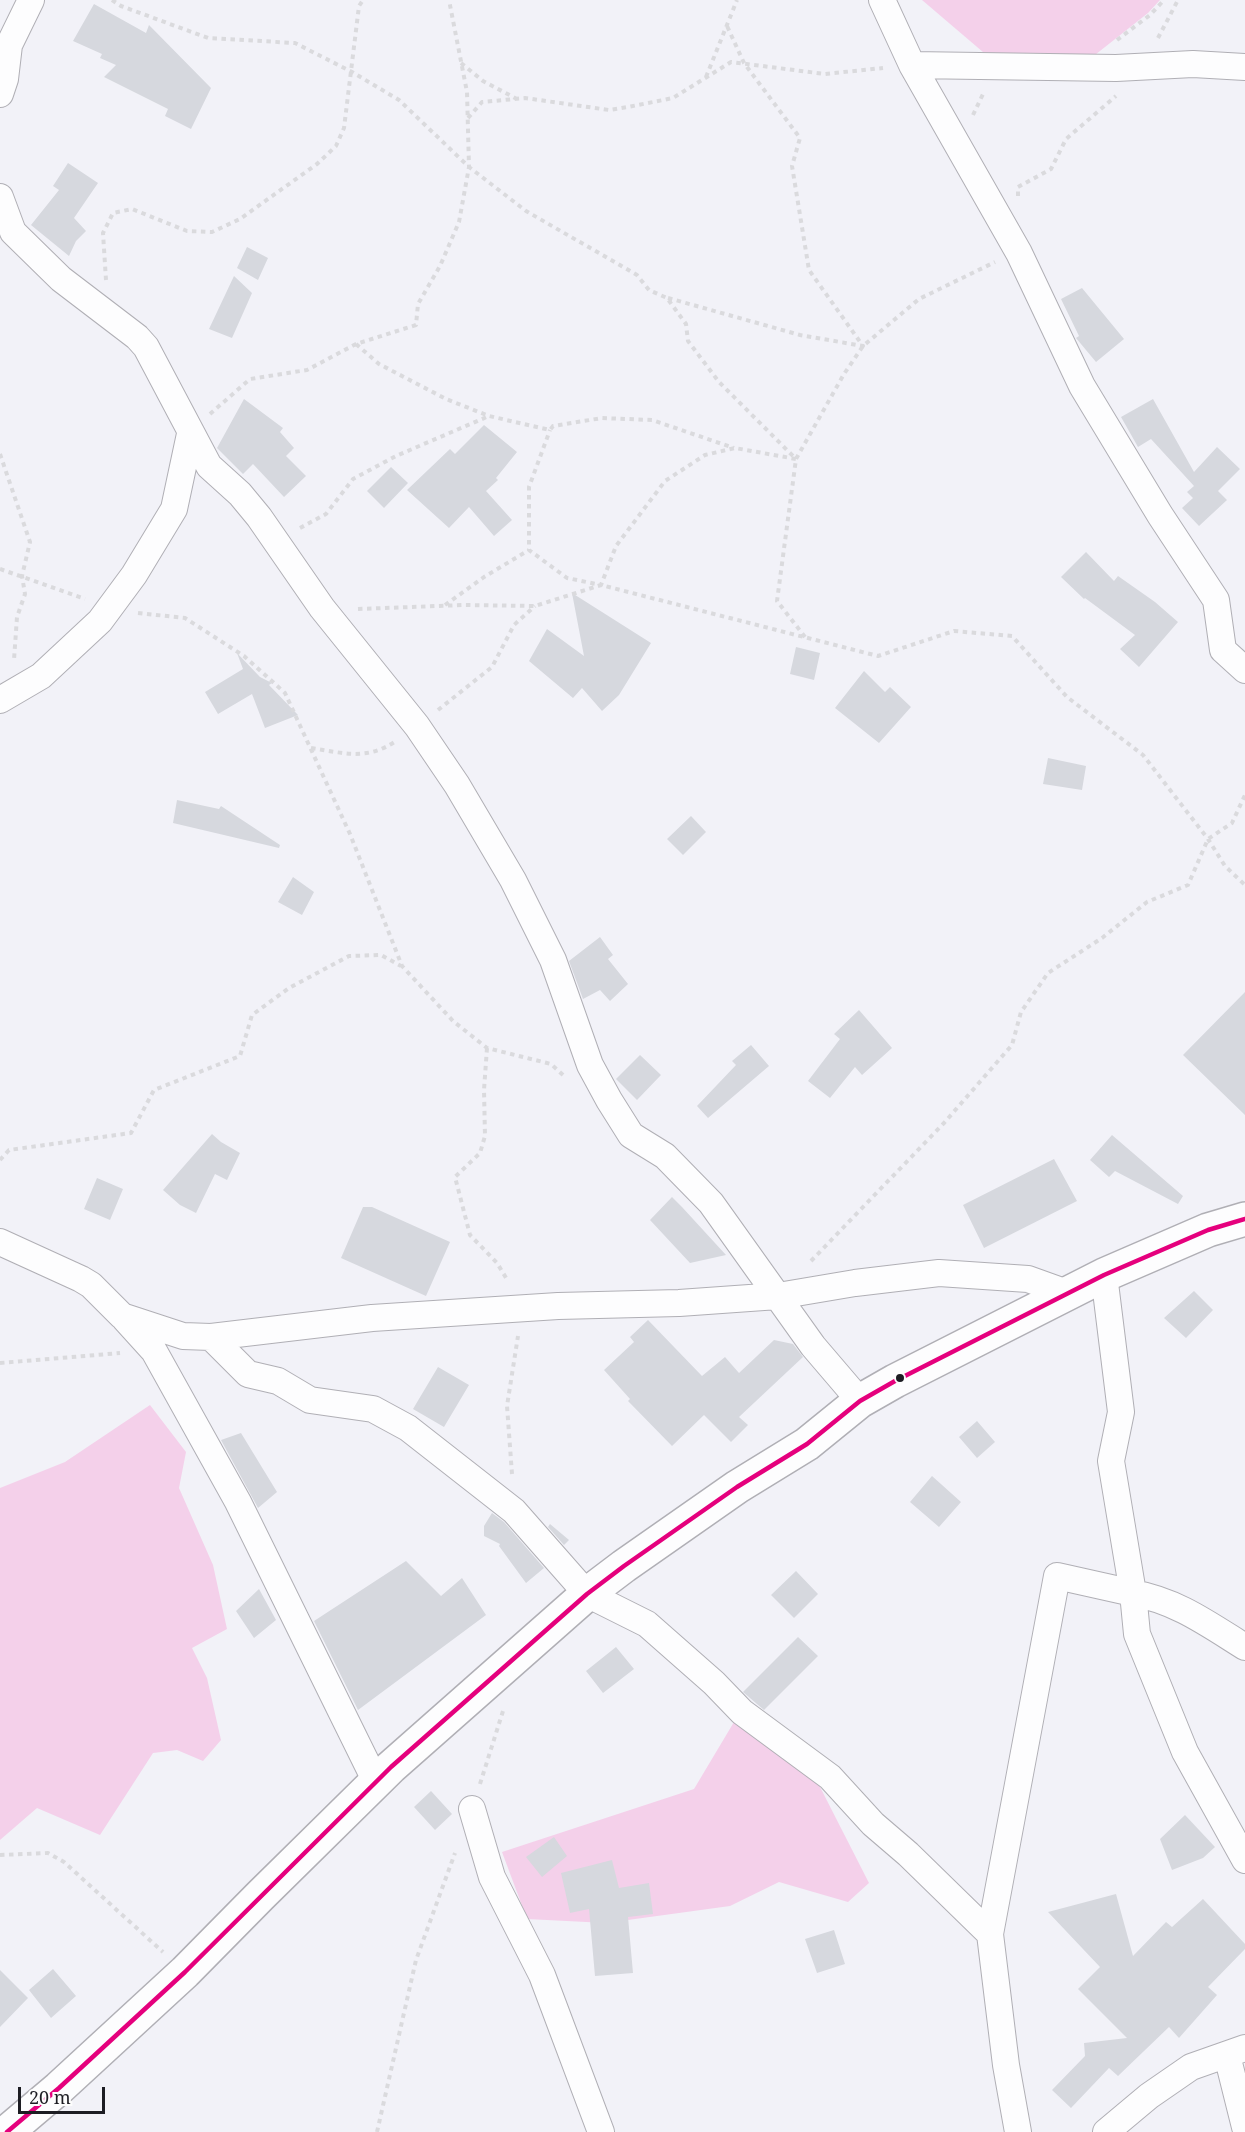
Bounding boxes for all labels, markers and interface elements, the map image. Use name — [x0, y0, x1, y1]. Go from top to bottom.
unlabelled marker — [894, 1372, 906, 1384]
scale bar — [21, 2075, 108, 2113]
text: 20 m — [29, 2085, 71, 2109]

